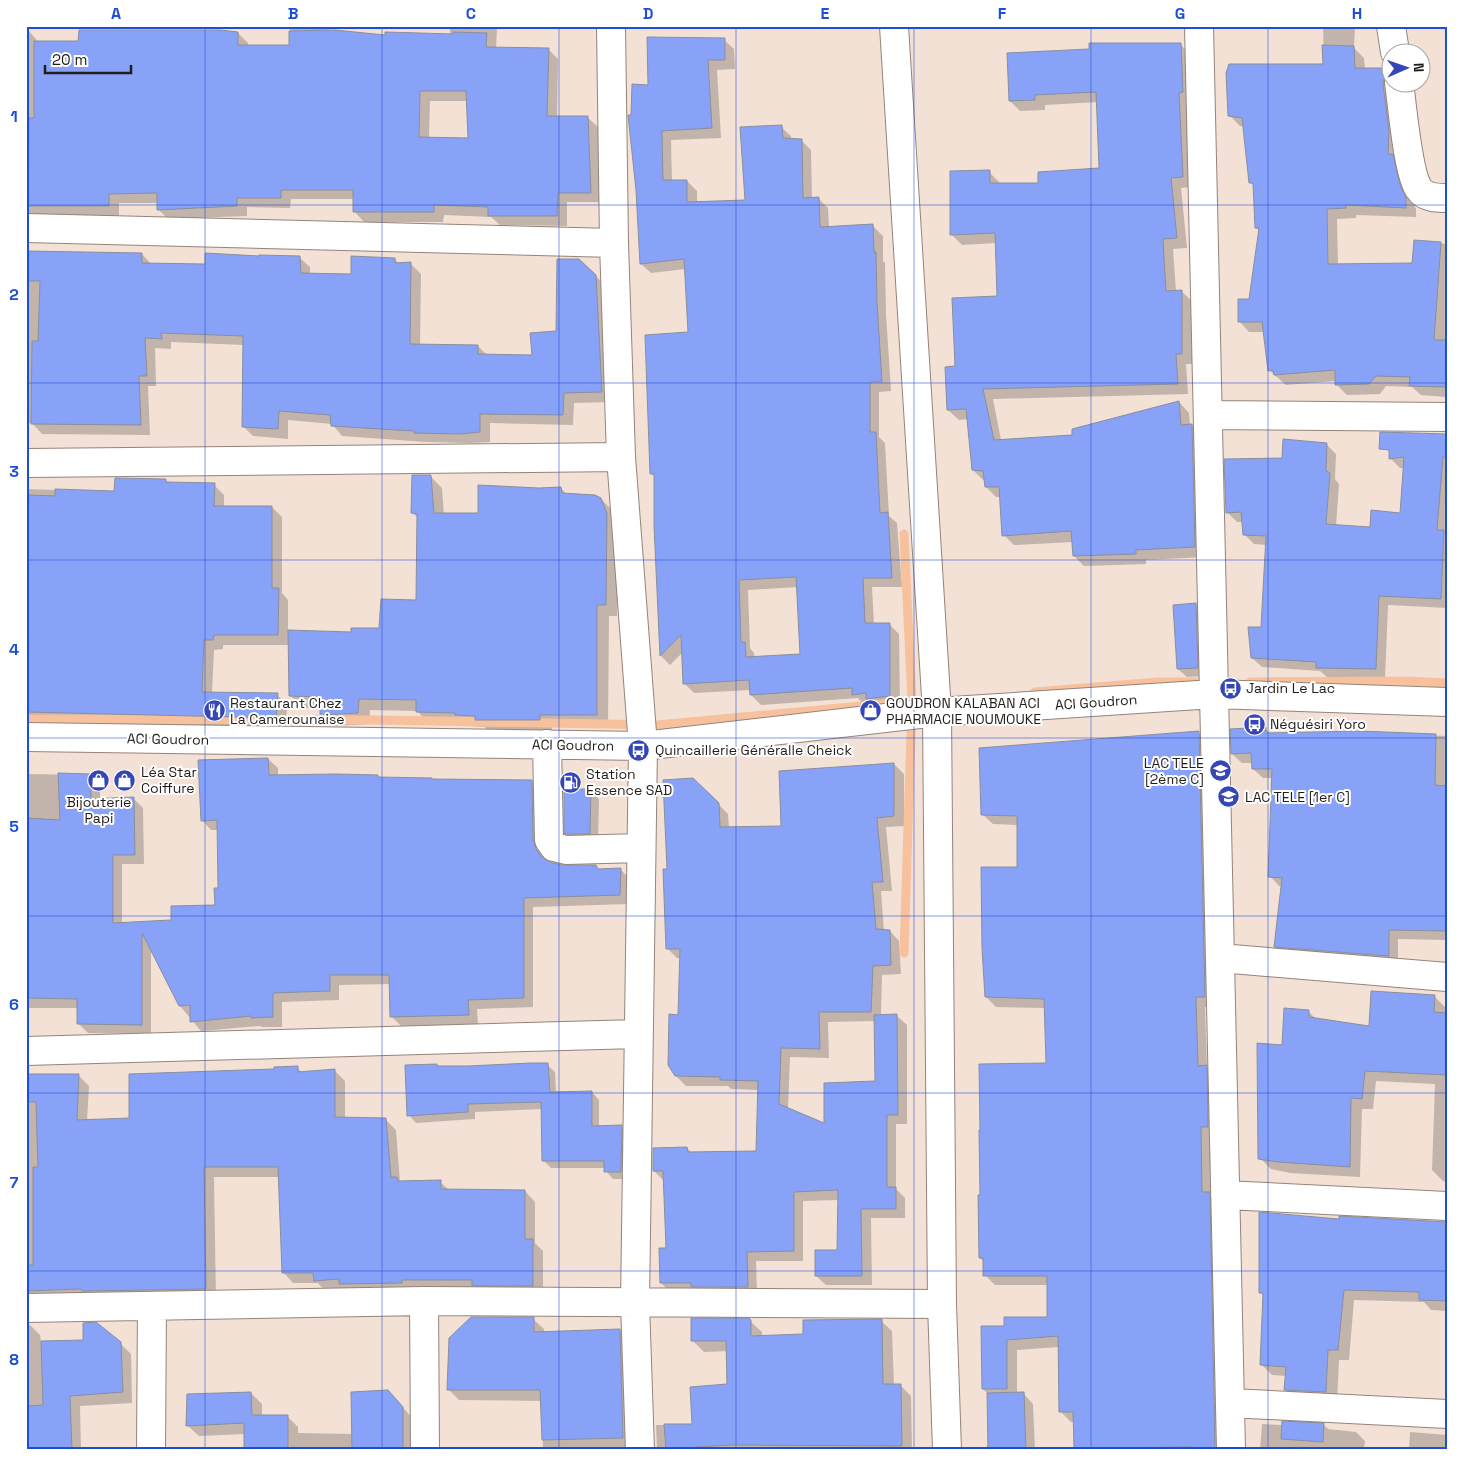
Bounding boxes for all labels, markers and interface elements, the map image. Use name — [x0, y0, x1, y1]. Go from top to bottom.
text: A — [111, 3, 121, 24]
text: B — [288, 3, 298, 24]
text: C — [466, 3, 476, 24]
text: D — [643, 3, 653, 24]
text: E — [821, 3, 830, 24]
text: F — [998, 3, 1007, 24]
text: G — [1175, 3, 1185, 24]
text: H — [1352, 3, 1362, 24]
scale bar — [45, 42, 131, 74]
north arrow — [1380, 42, 1430, 92]
text: 20 m — [52, 50, 87, 69]
text: N — [1410, 63, 1428, 73]
text: 1 — [10, 106, 18, 127]
text: 2 — [9, 284, 19, 305]
text: 3 — [9, 461, 19, 482]
text: 4 — [9, 639, 19, 660]
bus stop icon: Jardin Le Lac — [1218, 676, 1242, 700]
place label: Jardin Le Lac — [1246, 679, 1335, 697]
street label: ACI Goudron — [1054, 690, 1138, 714]
place label: Restaurant Chez La Camerounaise — [230, 694, 345, 728]
place label: GOUDRON KALABAN ACI PHARMACIE NOUMOUKE — [886, 694, 1041, 728]
restaurant icon: Restaurant Chez La Camerounaise — [202, 699, 226, 723]
shop icon: GOUDRON KALABAN ACI PHARMACIE NOUMOUKE — [858, 699, 882, 723]
bus stop icon: Néguésiri Yoro — [1242, 712, 1266, 736]
place label: Néguésiri Yoro — [1270, 715, 1366, 733]
street label: ACI Goudron — [127, 729, 209, 749]
street label: ACI Goudron — [532, 735, 614, 755]
bus stop icon: Quincaillerie Généralle Cheick — [627, 738, 651, 762]
place label: Quincaillerie Généralle Cheick — [655, 741, 852, 759]
place label: LAC TELE [2ème C] — [1144, 754, 1204, 788]
school or university icon: LAC TELE [2ème C] — [1208, 759, 1232, 783]
place label: Léa Star Coiffure — [141, 763, 197, 797]
place label: Station Essence SAD — [586, 765, 672, 799]
shop icon: Bijouterie Papi — [87, 768, 111, 792]
shop icon: Léa Star Coiffure — [113, 768, 137, 792]
fuel station icon: Station Essence SAD — [558, 770, 582, 794]
school or university icon: LAC TELE [1er C] — [1217, 785, 1241, 809]
place label: LAC TELE [1er C] — [1245, 788, 1350, 806]
place label: Bijouterie Papi — [67, 793, 131, 827]
text: 5 — [9, 816, 19, 837]
text: 6 — [9, 994, 19, 1015]
text: 7 — [10, 1172, 19, 1193]
text: 8 — [9, 1349, 19, 1370]

